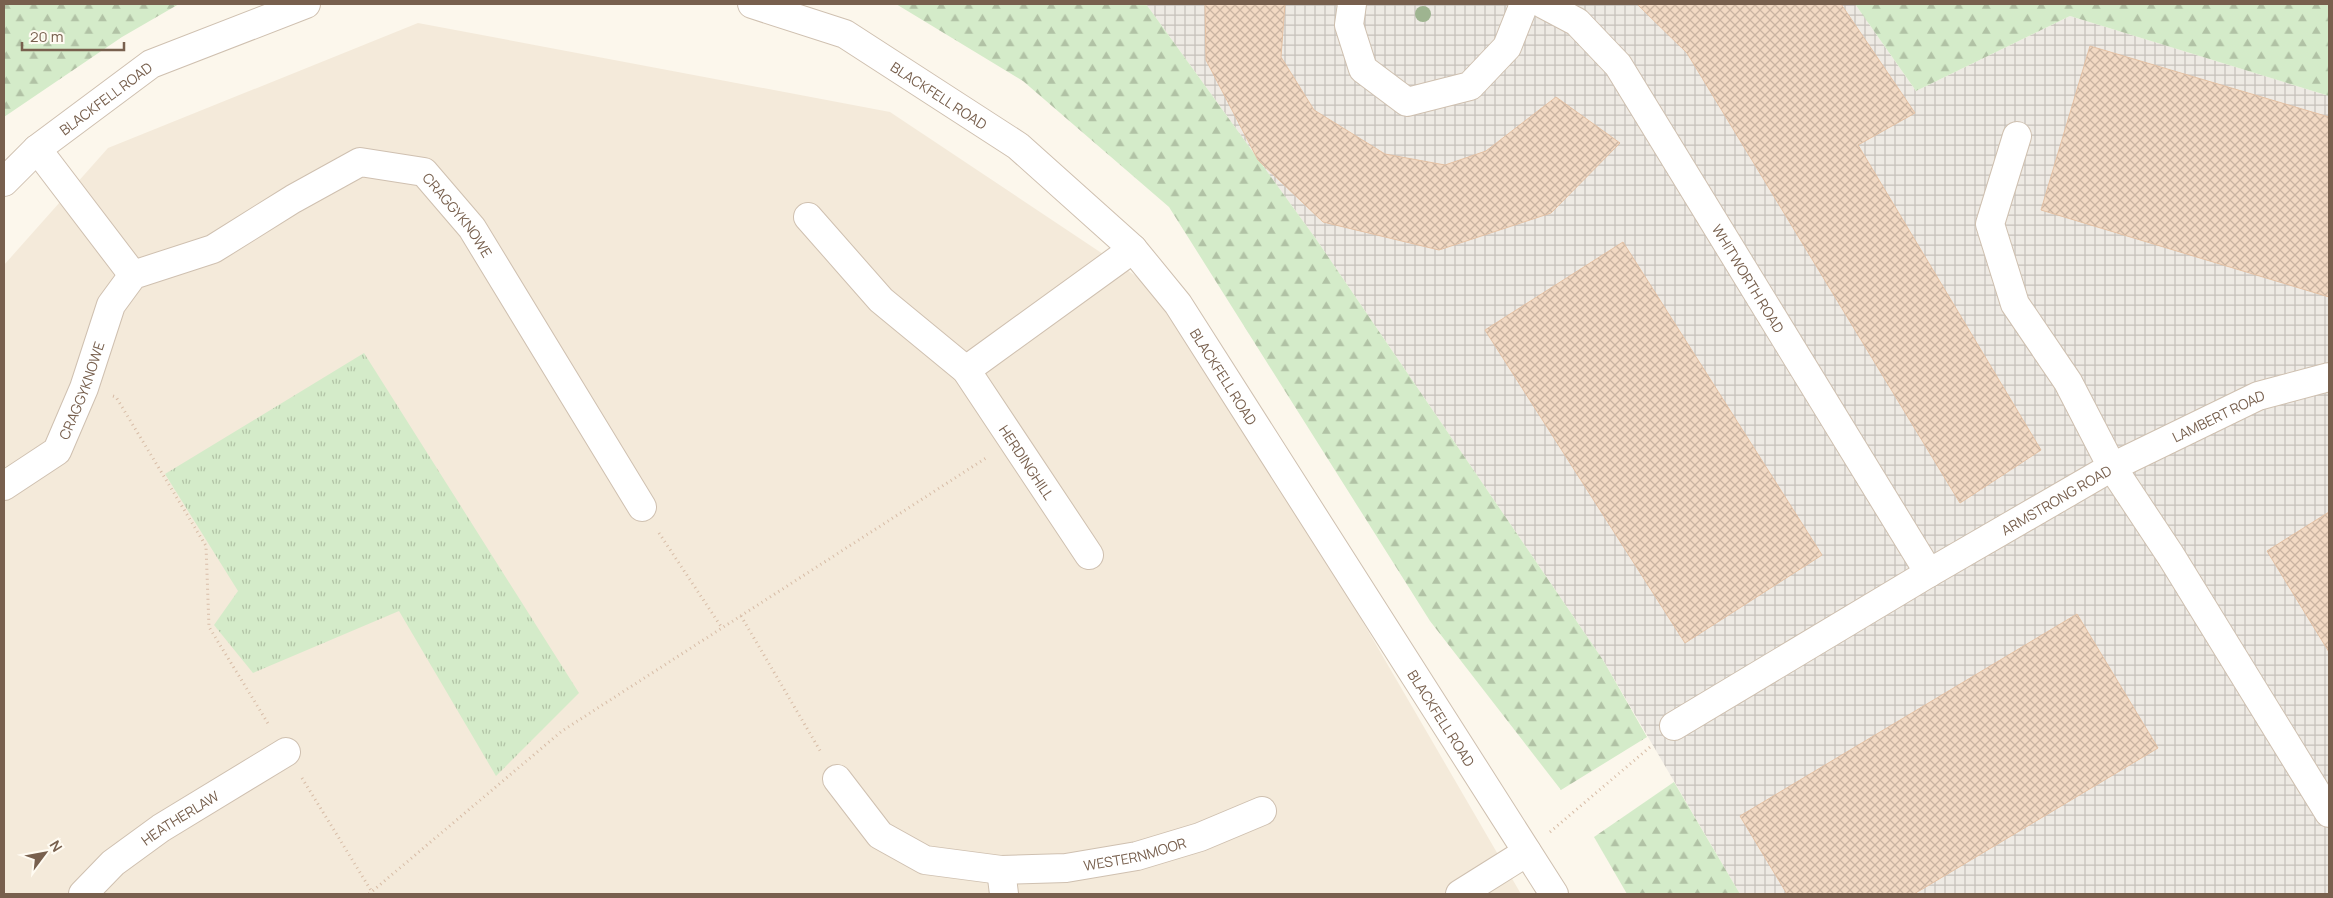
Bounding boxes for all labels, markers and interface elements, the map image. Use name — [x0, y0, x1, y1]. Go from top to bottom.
scale bar — [22, 20, 125, 52]
text: 20 m — [30, 26, 63, 47]
street label: BLACKFELL ROAD — [55, 57, 156, 139]
street label: BLACKFELL ROAD — [887, 57, 991, 133]
street label: CRAGGYKNOWE — [419, 168, 497, 261]
street label: WHITWORTH ROAD — [1708, 221, 1789, 336]
street label: BLACKFELL ROAD — [1186, 324, 1262, 428]
street label: CRAGGYKNOWE — [54, 339, 108, 442]
street label: LAMBERT ROAD — [2169, 385, 2266, 446]
street label: HERDINGHILL — [995, 421, 1059, 503]
street label: ARMSTRONG ROAD — [1997, 460, 2115, 539]
street label: BLACKFELL ROAD — [1404, 666, 1480, 770]
street label: HEATHERLAW — [137, 786, 222, 849]
north arrow — [20, 828, 70, 878]
street label: WESTERNMOOR — [1082, 832, 1188, 874]
text: N — [46, 837, 67, 855]

